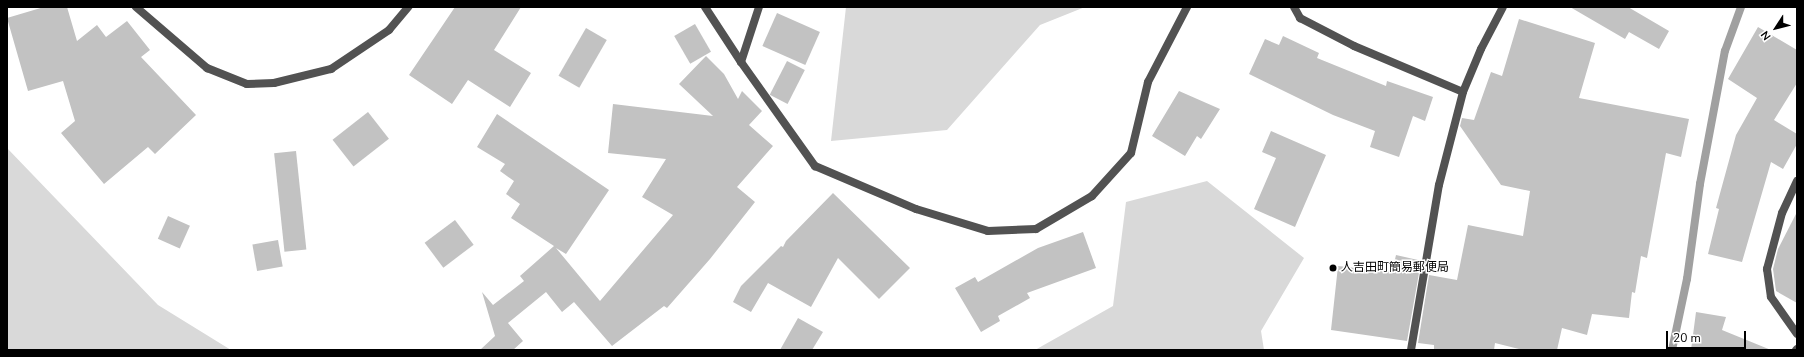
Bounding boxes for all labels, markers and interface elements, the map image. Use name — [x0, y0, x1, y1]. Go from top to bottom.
north arrow — [1756, 8, 1796, 48]
text: N — [1757, 28, 1774, 43]
place label: 人吉田町簡易郵便局 — [1341, 261, 1449, 275]
marker: 人吉田町簡易郵便局 — [1328, 263, 1338, 273]
scale bar — [1668, 323, 1748, 349]
text: 20 m — [1673, 330, 1701, 346]

